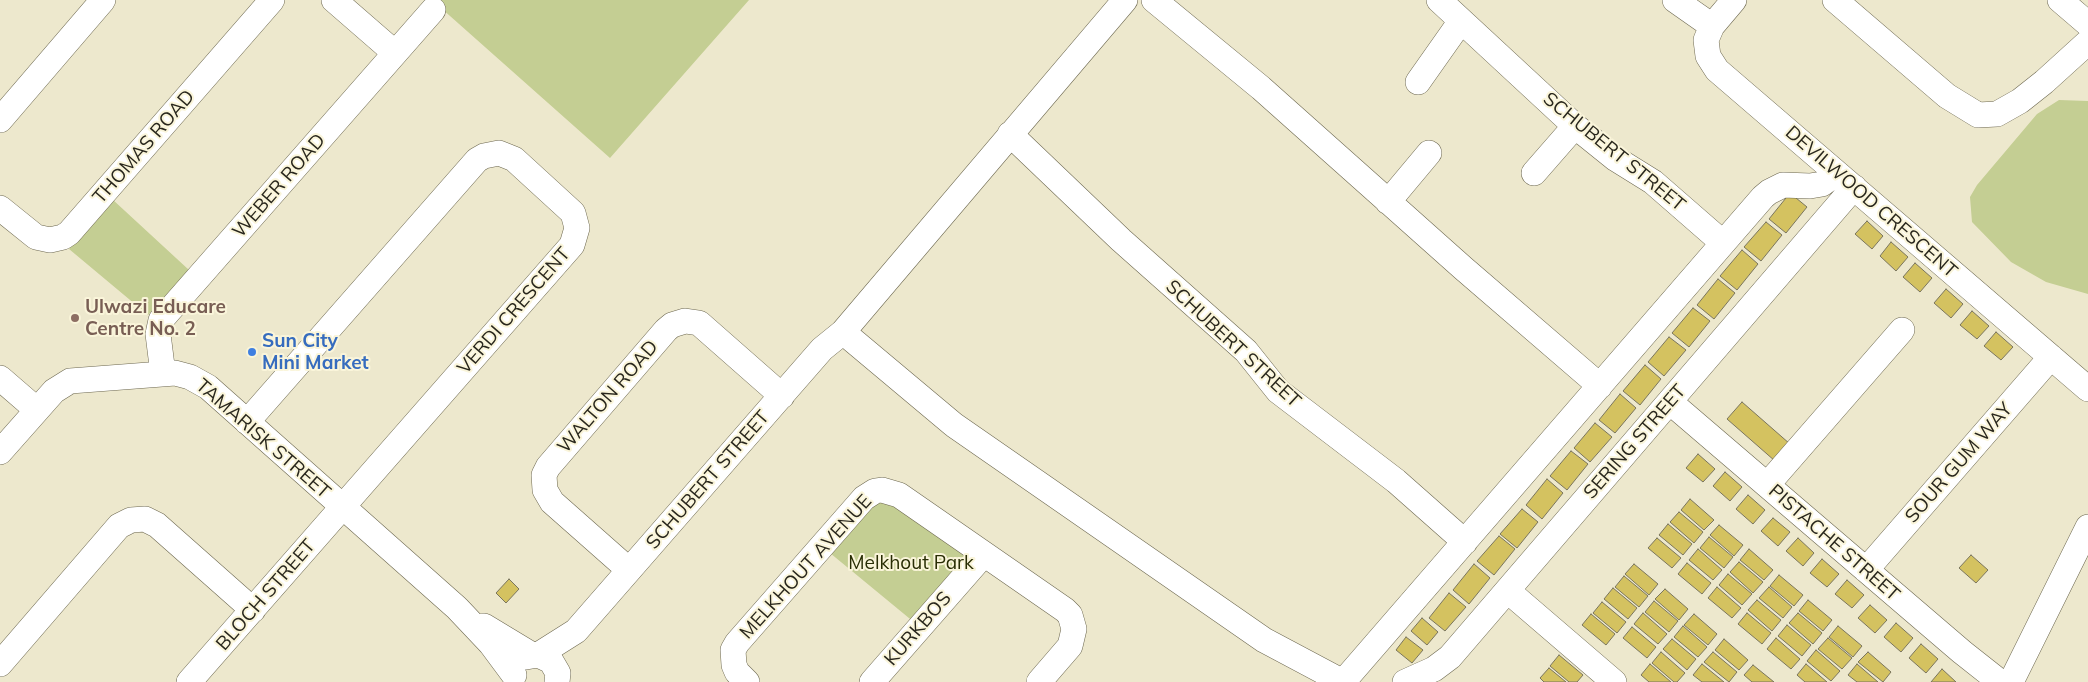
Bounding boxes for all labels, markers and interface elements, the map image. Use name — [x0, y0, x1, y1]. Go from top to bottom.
street label: THOMAS ROAD — [88, 85, 200, 209]
street label: SCHUBERT STREET — [1538, 88, 1690, 216]
street label: DEVILWOOD CRESCENT — [1780, 121, 1962, 283]
street label: WEBER ROAD — [228, 129, 330, 243]
street label: VERDI CRESCENT — [453, 243, 575, 379]
street label: SCHUBERT STREET — [1161, 276, 1305, 412]
place label: Ulwazi Educare Centre No. 2 — [85, 296, 226, 340]
marker: Ulwazi Educare Centre No. 2 — [69, 312, 81, 324]
place label: Sun City Mini Market — [262, 330, 369, 374]
street label: WALTON ROAD — [553, 336, 663, 458]
marker: Sun City Mini Market — [246, 346, 258, 358]
street label: TAMARISK STREET — [191, 374, 335, 504]
street label: SERING STREET — [1579, 380, 1691, 504]
street label: SOUR GUM WAY — [1901, 398, 2017, 528]
street label: SCHUBERT STREET — [642, 406, 774, 554]
street label: PISTACHE STREET — [1764, 480, 1904, 606]
street label: MELKHOUT AVENUE — [735, 490, 877, 644]
street label: BLOCH STREET — [212, 535, 320, 655]
park label: Melkhout Park — [848, 552, 974, 574]
street label: KURKBOS — [880, 587, 956, 671]

